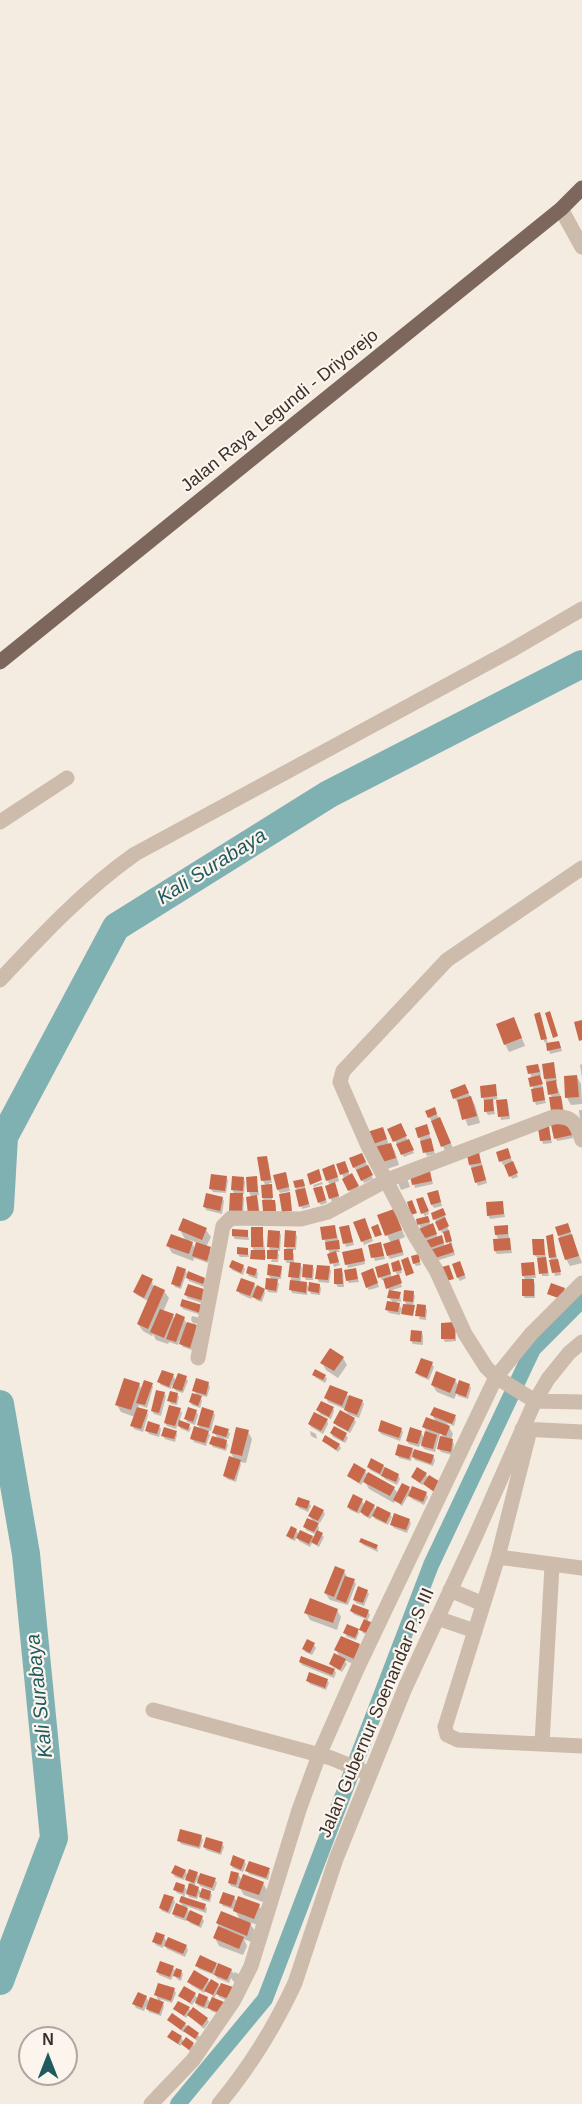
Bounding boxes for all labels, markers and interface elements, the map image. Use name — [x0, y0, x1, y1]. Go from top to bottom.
street label: Jalan Raya Legundi - Driyorejo — [177, 325, 383, 497]
water label: Kali Surabaya — [153, 824, 271, 910]
street label: Jalan Gubernur Soenandar P.S III — [315, 1585, 439, 1841]
water label: Kali Surabaya — [22, 1633, 58, 1759]
north arrow — [18, 2026, 78, 2086]
text: N — [42, 2031, 54, 2048]

